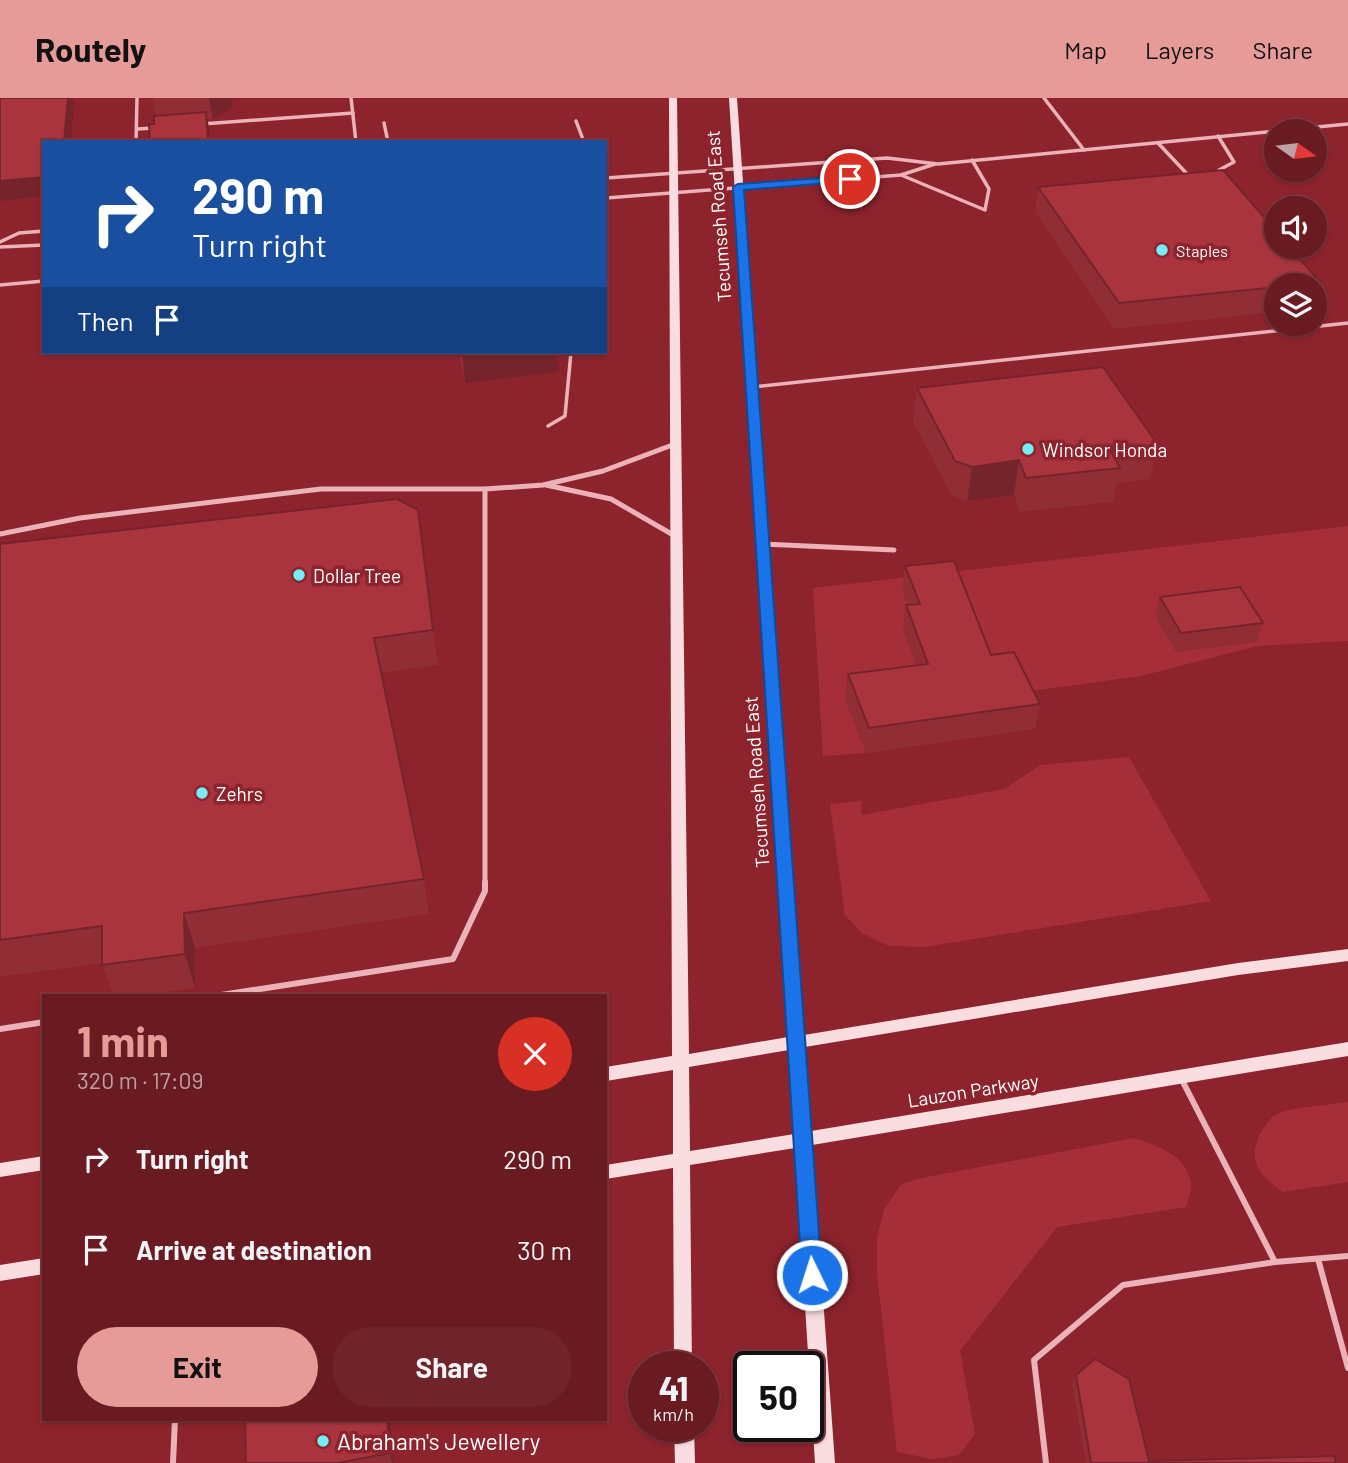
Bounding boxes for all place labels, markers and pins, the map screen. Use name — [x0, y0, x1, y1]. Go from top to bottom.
pin — [820, 149, 880, 209]
place label: Staples — [1176, 241, 1228, 260]
marker: Staples — [1154, 242, 1170, 258]
place label: Windsor Honda — [1042, 438, 1167, 461]
marker: Windsor Honda — [1020, 441, 1036, 457]
place label: Dollar Tree — [313, 564, 401, 587]
marker: Dollar Tree — [291, 567, 307, 583]
place label: Zehrs — [216, 782, 263, 805]
marker: Zehrs — [194, 785, 210, 801]
place label: Abraham's Jewellery — [337, 1427, 541, 1455]
marker: Abraham's Jewellery — [315, 1433, 331, 1449]

